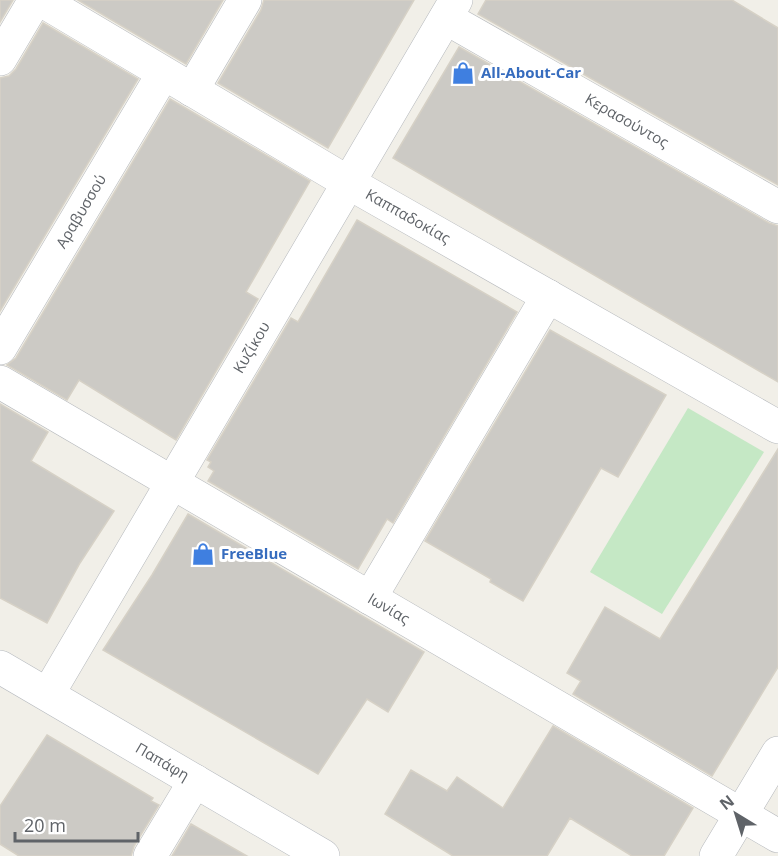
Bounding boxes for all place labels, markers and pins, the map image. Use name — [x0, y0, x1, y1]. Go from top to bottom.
shop icon: All-About-Car — [450, 60, 476, 86]
place label: All-About-Car — [481, 62, 581, 82]
shop icon: FreeBlue — [190, 541, 216, 567]
place label: FreeBlue — [221, 543, 287, 563]

